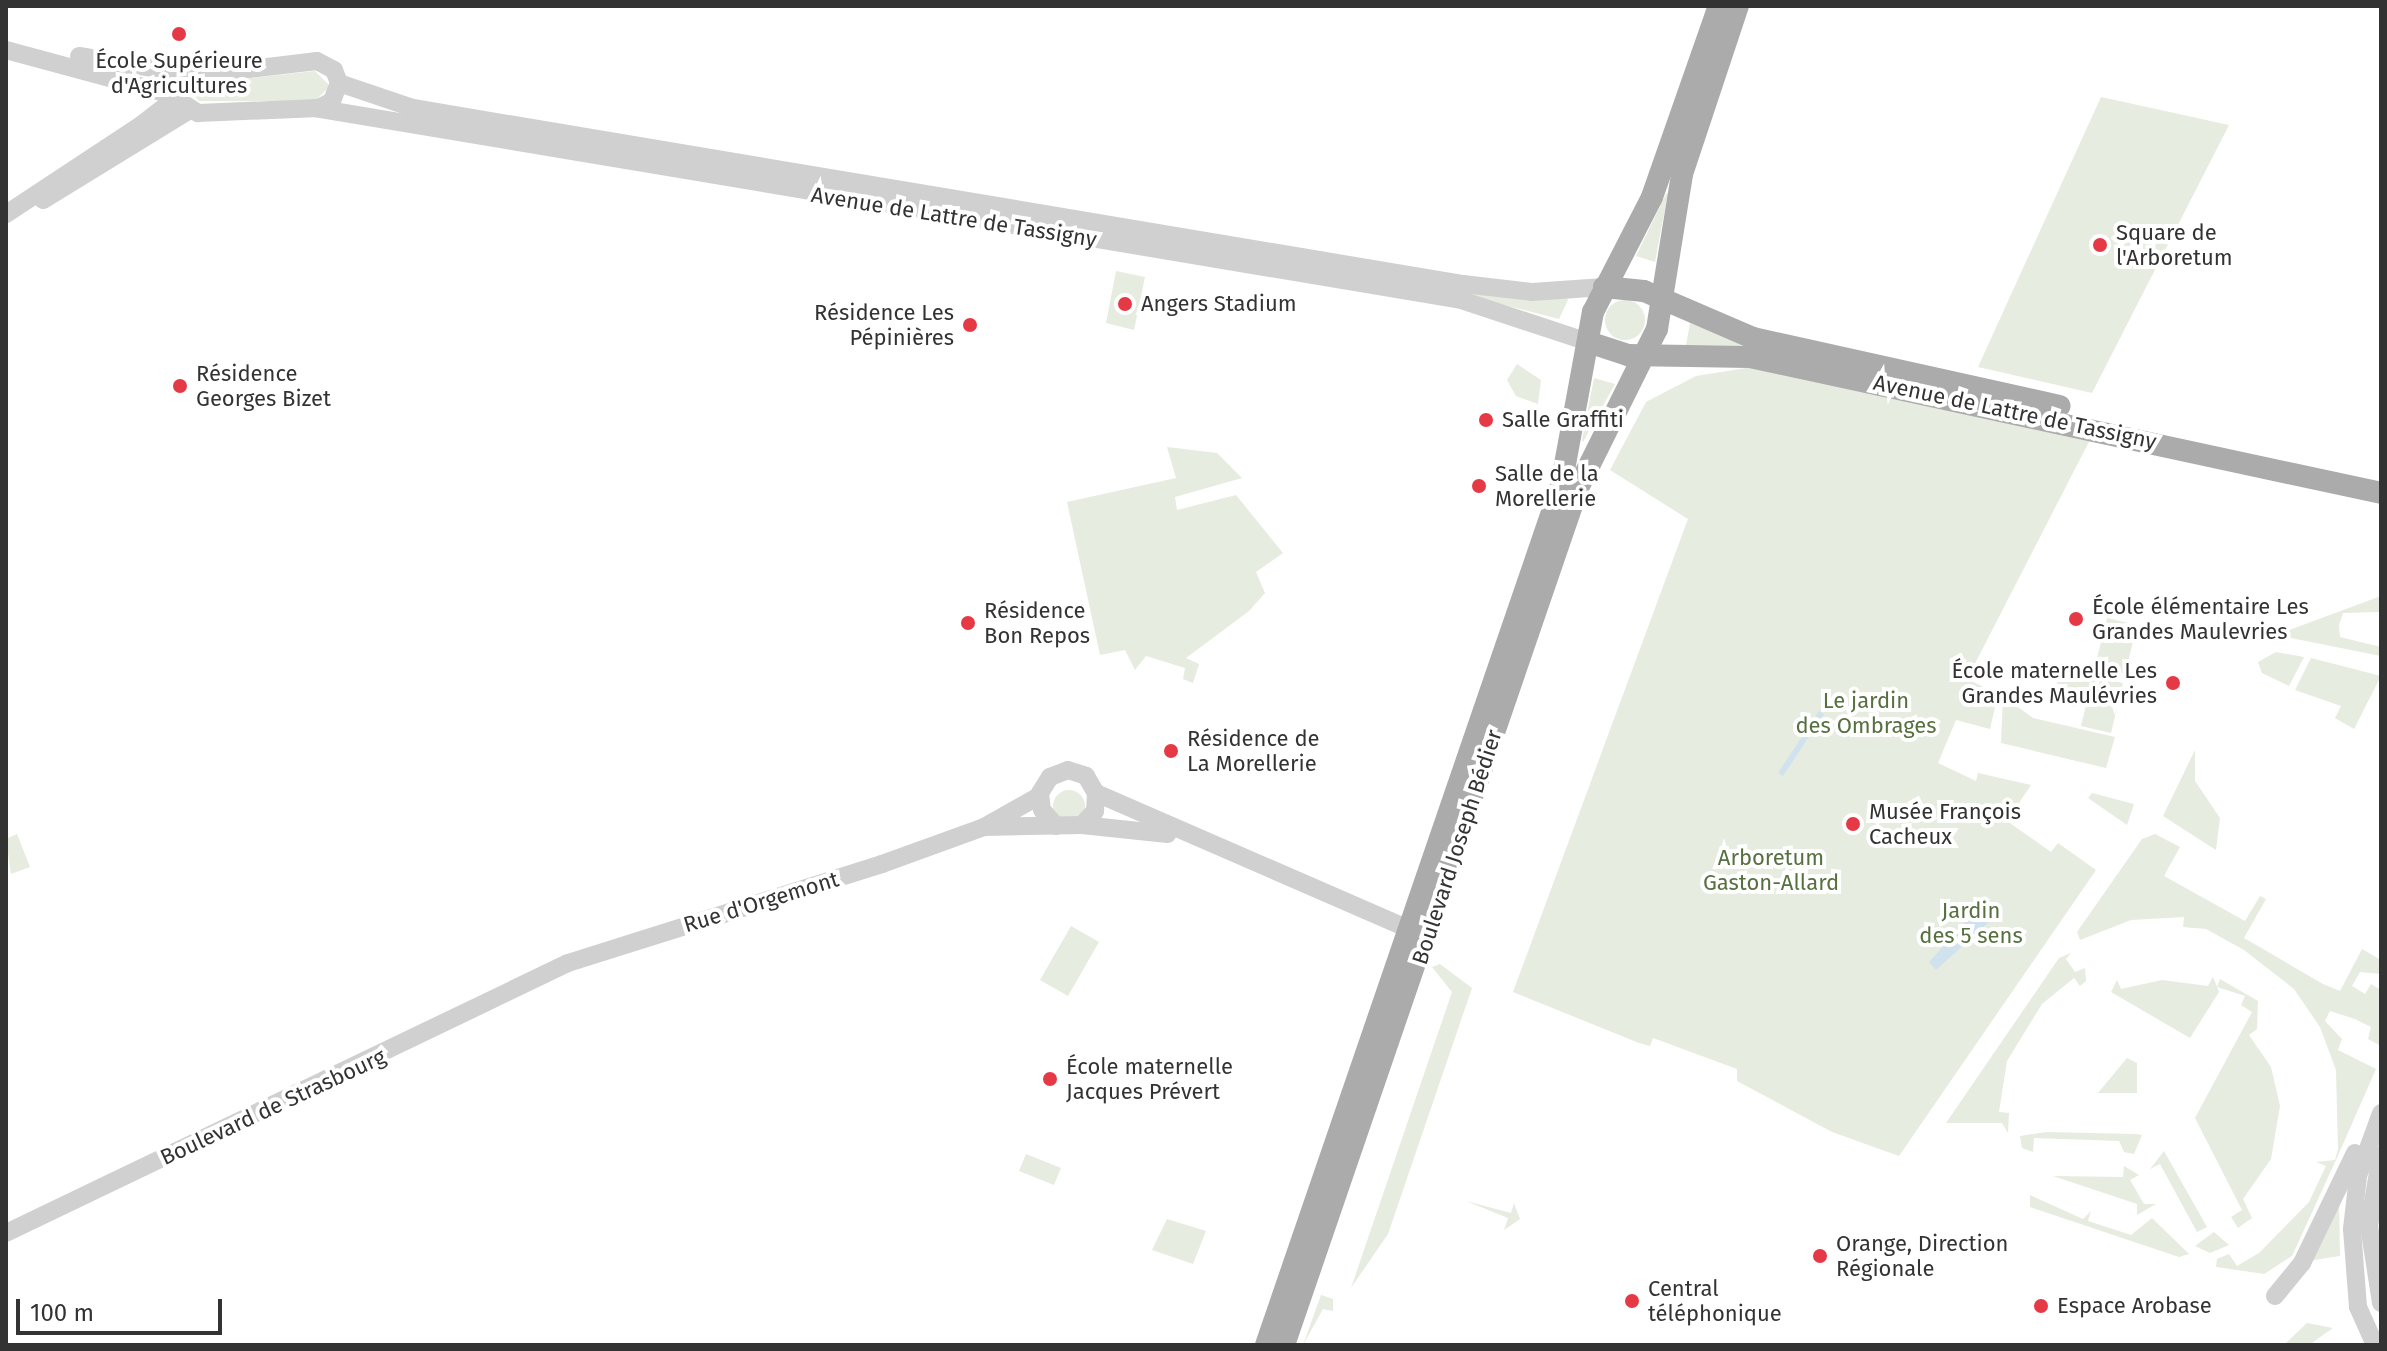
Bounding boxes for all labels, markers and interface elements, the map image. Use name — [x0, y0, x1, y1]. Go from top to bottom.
marker: École Supérieure d'Agricultures — [170, 25, 188, 43]
place label: École Supérieure d'Agricultures — [95, 47, 263, 98]
street label: Avenue de Lattre de Tassigny — [809, 181, 1099, 253]
place label: Square de l'Arboretum — [2116, 219, 2233, 270]
marker: Square de l'Arboretum — [2091, 236, 2109, 254]
place label: Angers Stadium — [1141, 291, 1297, 317]
marker: Angers Stadium — [1116, 295, 1134, 313]
place label: Résidence Les Pépinières — [814, 299, 954, 350]
marker: Résidence Les Pépinières — [961, 316, 979, 334]
place label: Résidence Georges Bizet — [196, 360, 331, 412]
street label: Avenue de Lattre de Tassigny — [1871, 369, 2159, 455]
marker: Résidence Georges Bizet — [171, 377, 189, 395]
place label: Salle Graffiti — [1502, 407, 1624, 433]
marker: Salle Graffiti — [1477, 411, 1495, 429]
place label: Salle de la Morellerie — [1495, 460, 1599, 512]
marker: Salle de la Morellerie — [1470, 477, 1488, 495]
place label: École élémentaire Les Grandes Maulevries — [2092, 593, 2309, 644]
place label: Résidence Bon Repos — [984, 597, 1090, 648]
marker: École élémentaire Les Grandes Maulevries — [2067, 610, 2085, 628]
marker: Résidence Bon Repos — [959, 614, 977, 632]
place label: École maternelle Les Grandes Maulévries — [1952, 657, 2157, 708]
marker: École maternelle Les Grandes Maulévries — [2164, 674, 2182, 692]
park label: Le jardin des Ombrages — [1795, 687, 1937, 738]
place label: Résidence de La Morellerie — [1187, 725, 1320, 776]
street label: Boulevard Joseph Bédier — [1407, 726, 1507, 968]
marker: Résidence de La Morellerie — [1162, 742, 1180, 760]
place label: Musée François Cacheux — [1869, 798, 2021, 850]
marker: Musée François Cacheux — [1844, 815, 1862, 833]
park label: Arboretum Gaston-Allard — [1703, 844, 1839, 896]
street label: Rue d'Orgemont — [680, 866, 842, 938]
park label: Jardin des 5 sens — [1919, 897, 2023, 948]
street label: Boulevard de Strasbourg — [156, 1043, 390, 1171]
place label: École maternelle Jacques Prévert — [1066, 1053, 1233, 1104]
marker: École maternelle Jacques Prévert — [1041, 1070, 1059, 1088]
place label: Orange, Direction Régionale — [1836, 1230, 2008, 1282]
marker: Orange, Direction Régionale — [1811, 1247, 1829, 1265]
place label: Central téléphonique — [1648, 1275, 1782, 1326]
scale bar — [20, 1283, 226, 1333]
marker: Central téléphonique — [1623, 1292, 1641, 1310]
place label: Espace Arobase — [2057, 1293, 2212, 1319]
marker: Espace Arobase — [2032, 1297, 2050, 1315]
text: 100 m — [30, 1299, 94, 1327]

